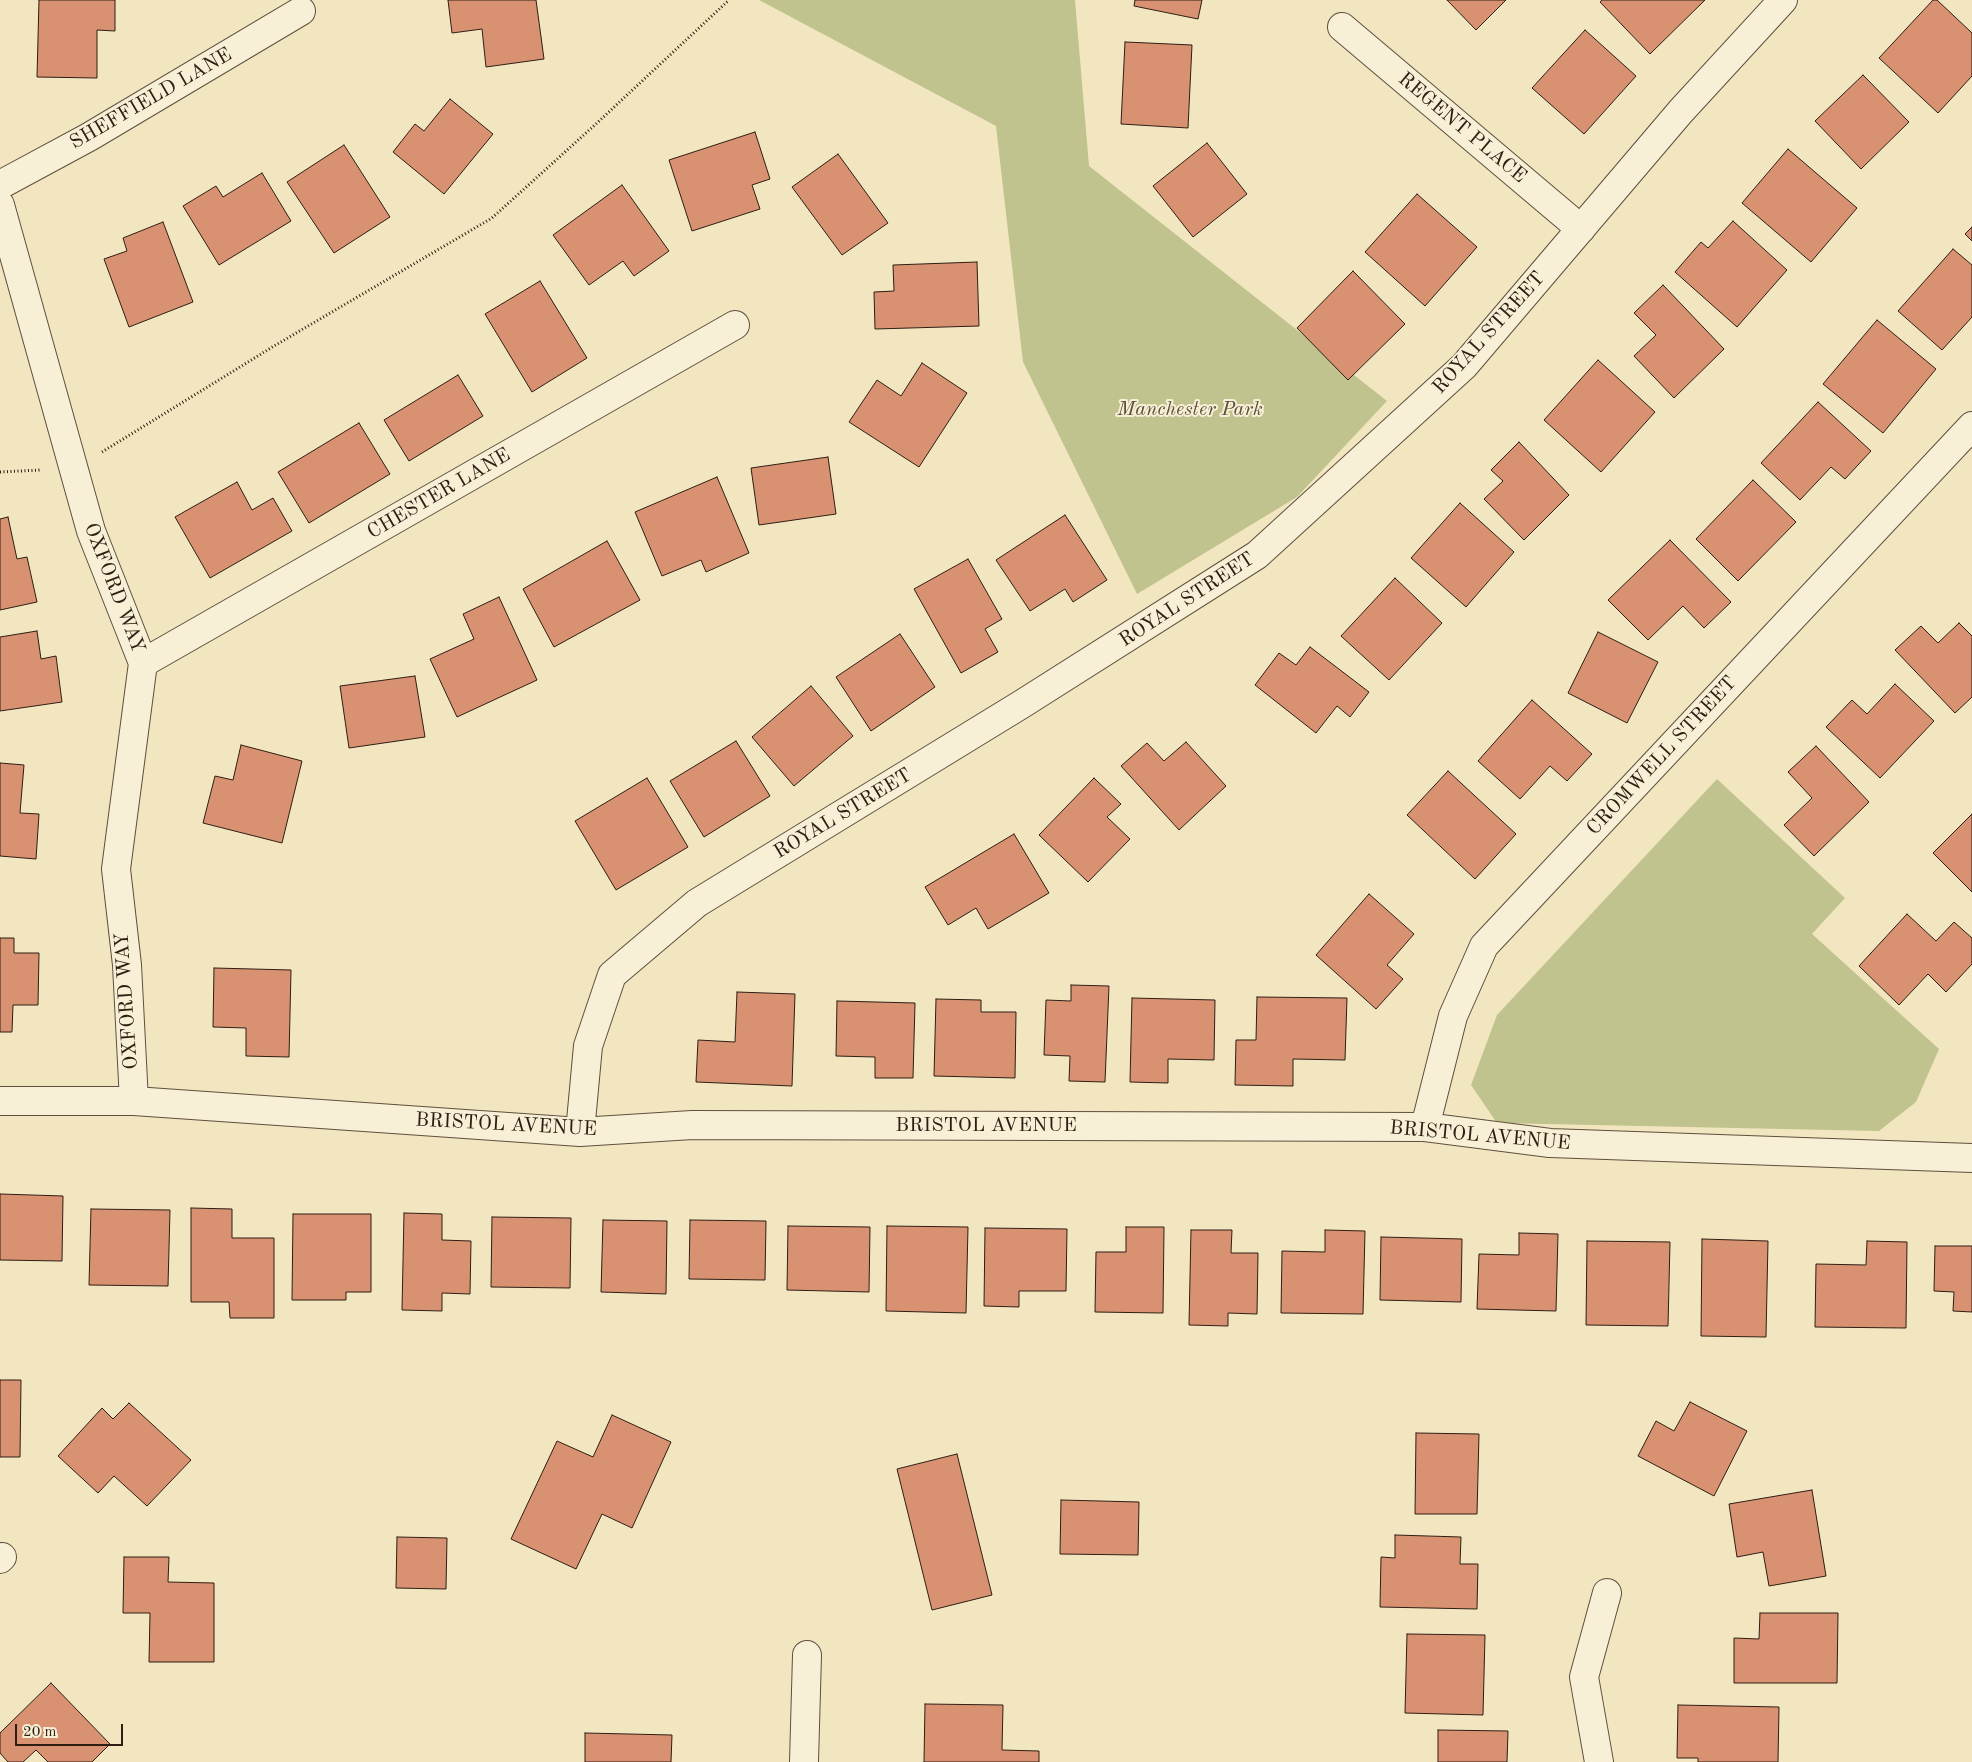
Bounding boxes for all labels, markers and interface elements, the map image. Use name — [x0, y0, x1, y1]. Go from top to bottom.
street label: SHEFFIELD LANE — [66, 43, 236, 155]
street label: REGENT PLACE — [1393, 67, 1531, 189]
street label: ROYAL STREET — [1428, 267, 1550, 399]
park label: Manchester Park — [1117, 398, 1263, 422]
street label: CHESTER LANE — [363, 443, 515, 545]
street label: OXFORD WAY — [78, 520, 150, 656]
street label: ROYAL STREET — [1115, 547, 1259, 653]
street label: CROMWELL STREET — [1582, 671, 1742, 841]
street label: ROYAL STREET — [770, 763, 916, 865]
street label: OXFORD WAY — [110, 932, 144, 1070]
street label: BRISTOL AVENUE — [415, 1108, 597, 1142]
street label: BRISTOL AVENUE — [895, 1114, 1077, 1138]
street label: BRISTOL AVENUE — [1388, 1116, 1572, 1156]
scale bar — [18, 1714, 125, 1746]
text: 20 m — [23, 1725, 57, 1740]

